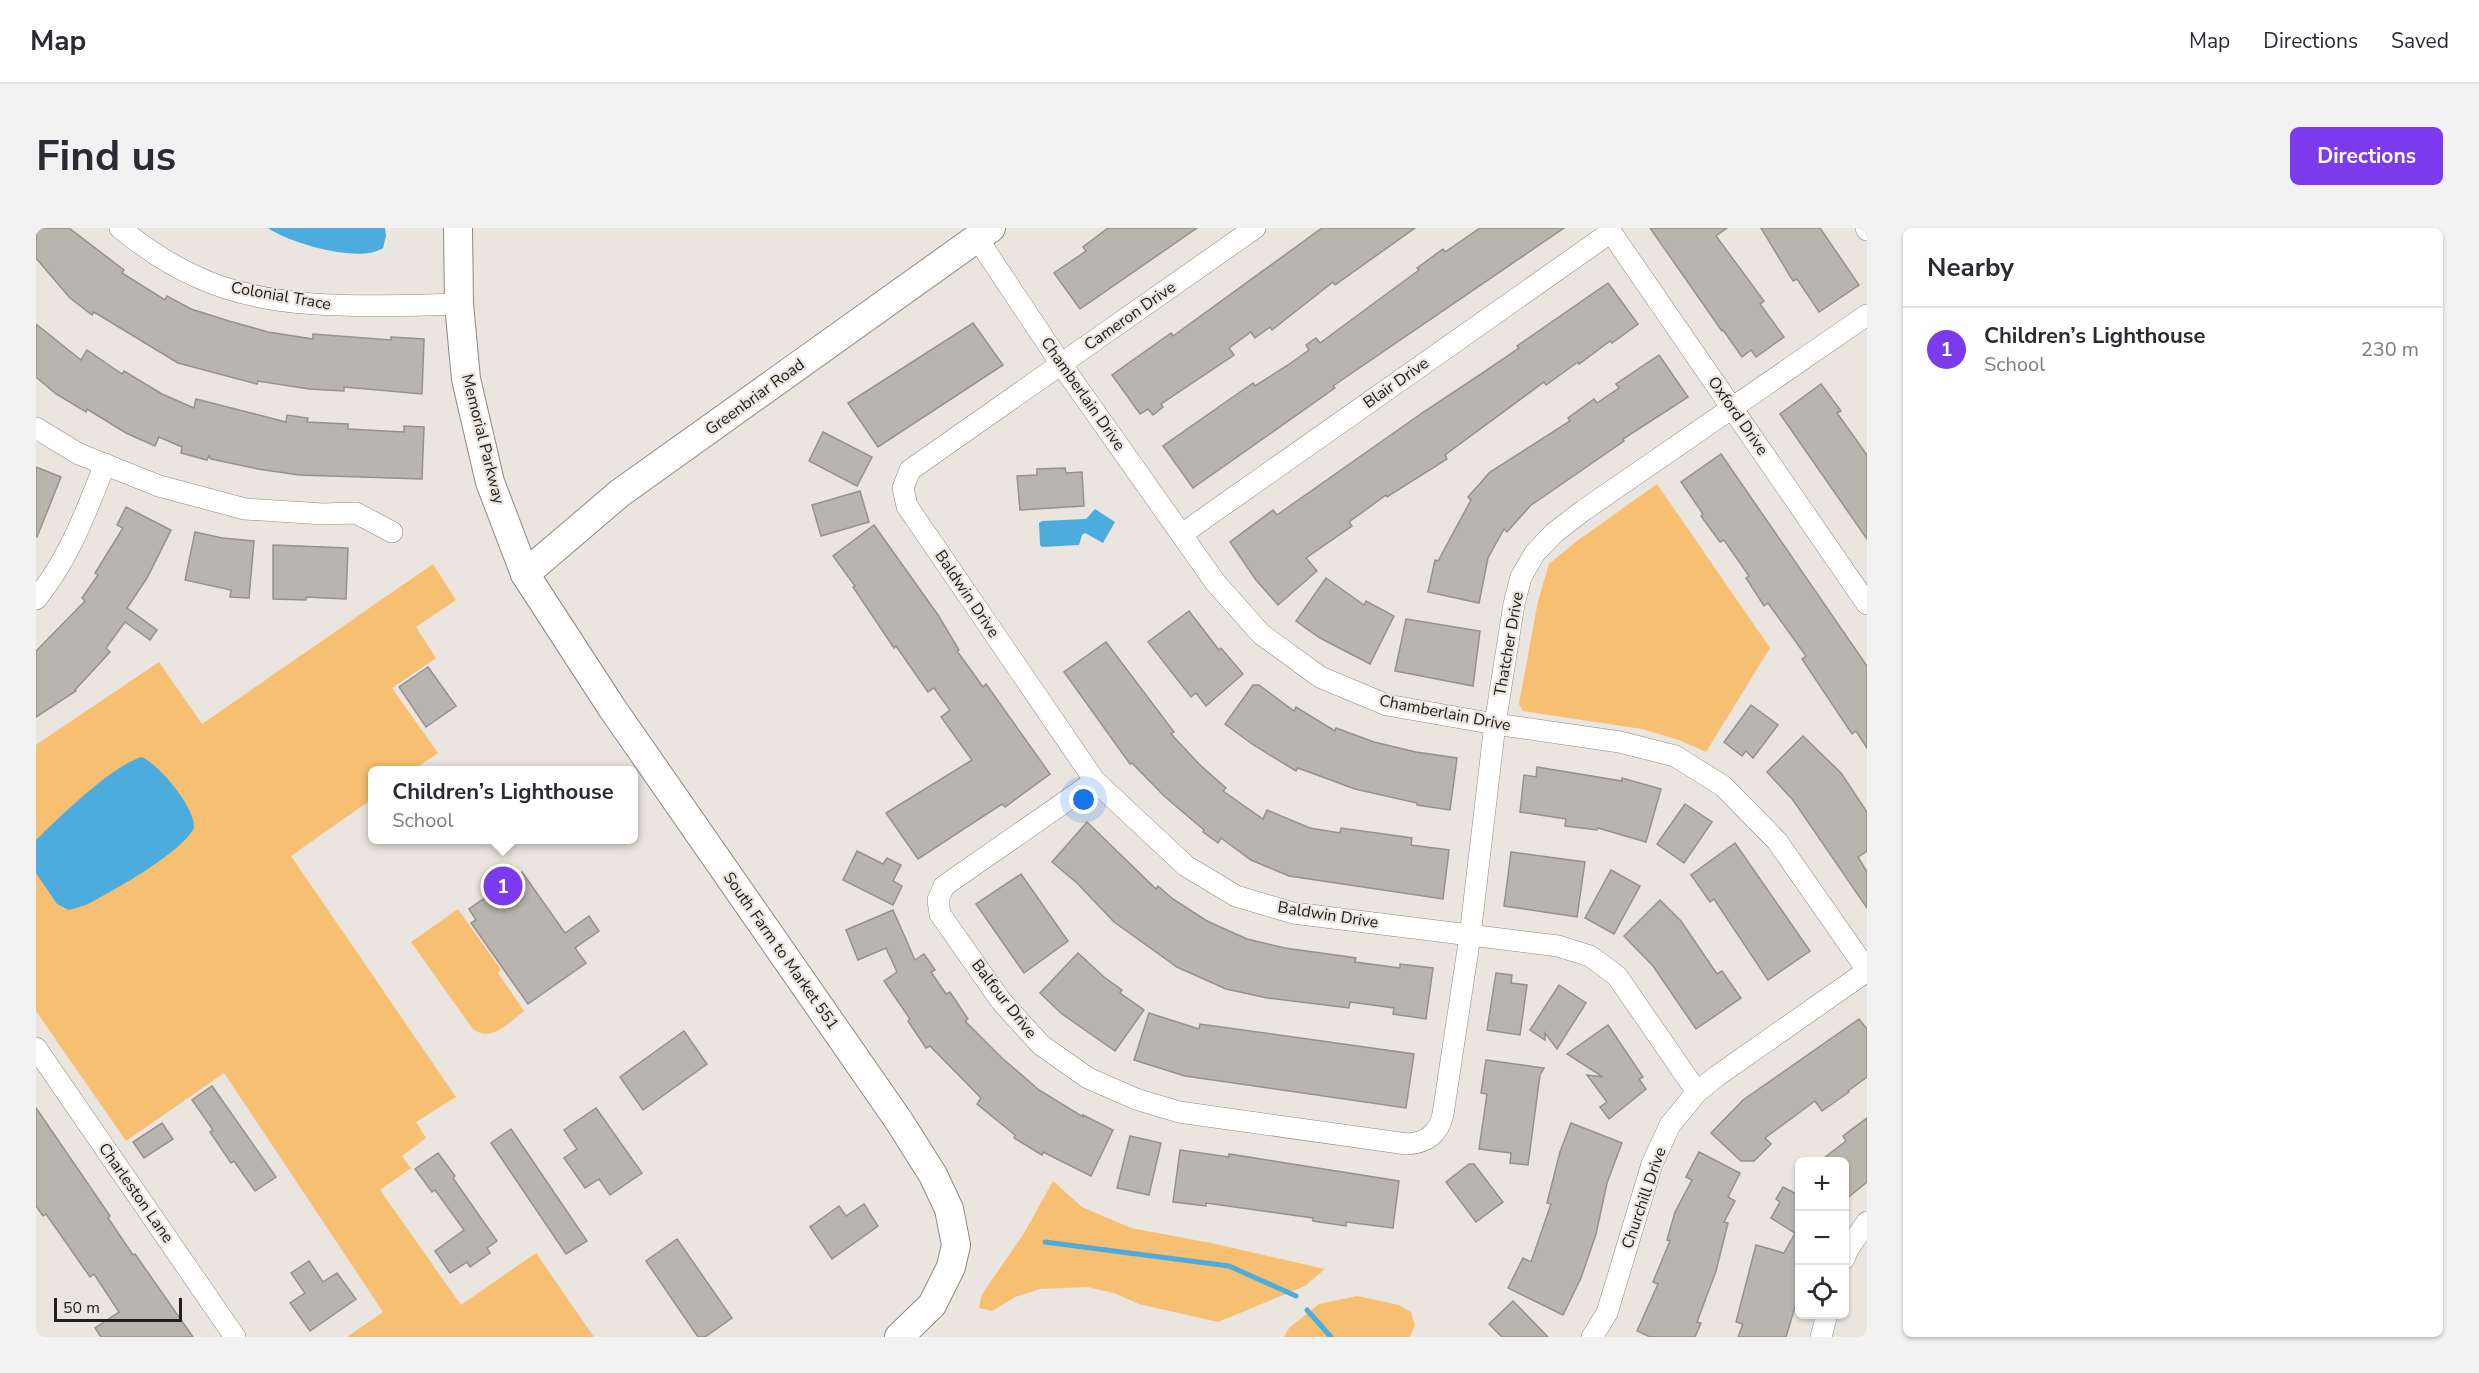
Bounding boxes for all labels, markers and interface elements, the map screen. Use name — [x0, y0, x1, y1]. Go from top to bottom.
text: Map — [30, 22, 86, 60]
text: Map — [2189, 27, 2230, 55]
text: Directions — [2263, 27, 2358, 55]
text: Saved — [2391, 27, 2449, 55]
button: Directions — [2290, 127, 2443, 185]
text: Find us — [36, 128, 176, 185]
text: Nearby — [1927, 250, 2014, 285]
street label: Colonial Trace — [229, 276, 333, 316]
street label: Cameron Drive — [1080, 276, 1180, 356]
text: Children’s Lighthouse — [1984, 321, 2205, 351]
street label: Chamberlain Drive — [1036, 333, 1130, 455]
text: 1 — [1941, 336, 1953, 363]
text: 230 m — [2361, 336, 2419, 363]
text: School — [1984, 351, 2045, 378]
street label: Blair Drive — [1359, 352, 1433, 414]
street label: Greenbriar Road — [701, 354, 809, 440]
street label: Memorial Parkway — [456, 372, 510, 507]
street label: Oxford Drive — [1703, 372, 1773, 460]
street label: Baldwin Drive — [929, 546, 1005, 642]
street label: Thatcher Drive — [1489, 590, 1529, 698]
street label: Chamberlain Drive — [1377, 689, 1513, 737]
popup — [368, 766, 638, 844]
text: Children’s Lighthouse — [392, 777, 614, 807]
your location — [1069, 785, 1098, 814]
text: School — [392, 807, 453, 834]
pin: 1 — [484, 864, 522, 908]
street label: South Farm to Market 551 — [718, 868, 844, 1034]
street label: Baldwin Drive — [1276, 896, 1380, 934]
street label: Balfour Drive — [966, 955, 1042, 1043]
street label: Charleston Lane — [93, 1139, 179, 1247]
street label: Churchill Drive — [1616, 1144, 1672, 1252]
map controls — [1795, 1157, 1849, 1319]
button: + — [1795, 1157, 1849, 1211]
button: − — [1795, 1211, 1849, 1265]
button: locate — [1795, 1265, 1849, 1319]
scale bar — [54, 1295, 182, 1322]
text: 50 m — [63, 1297, 100, 1319]

